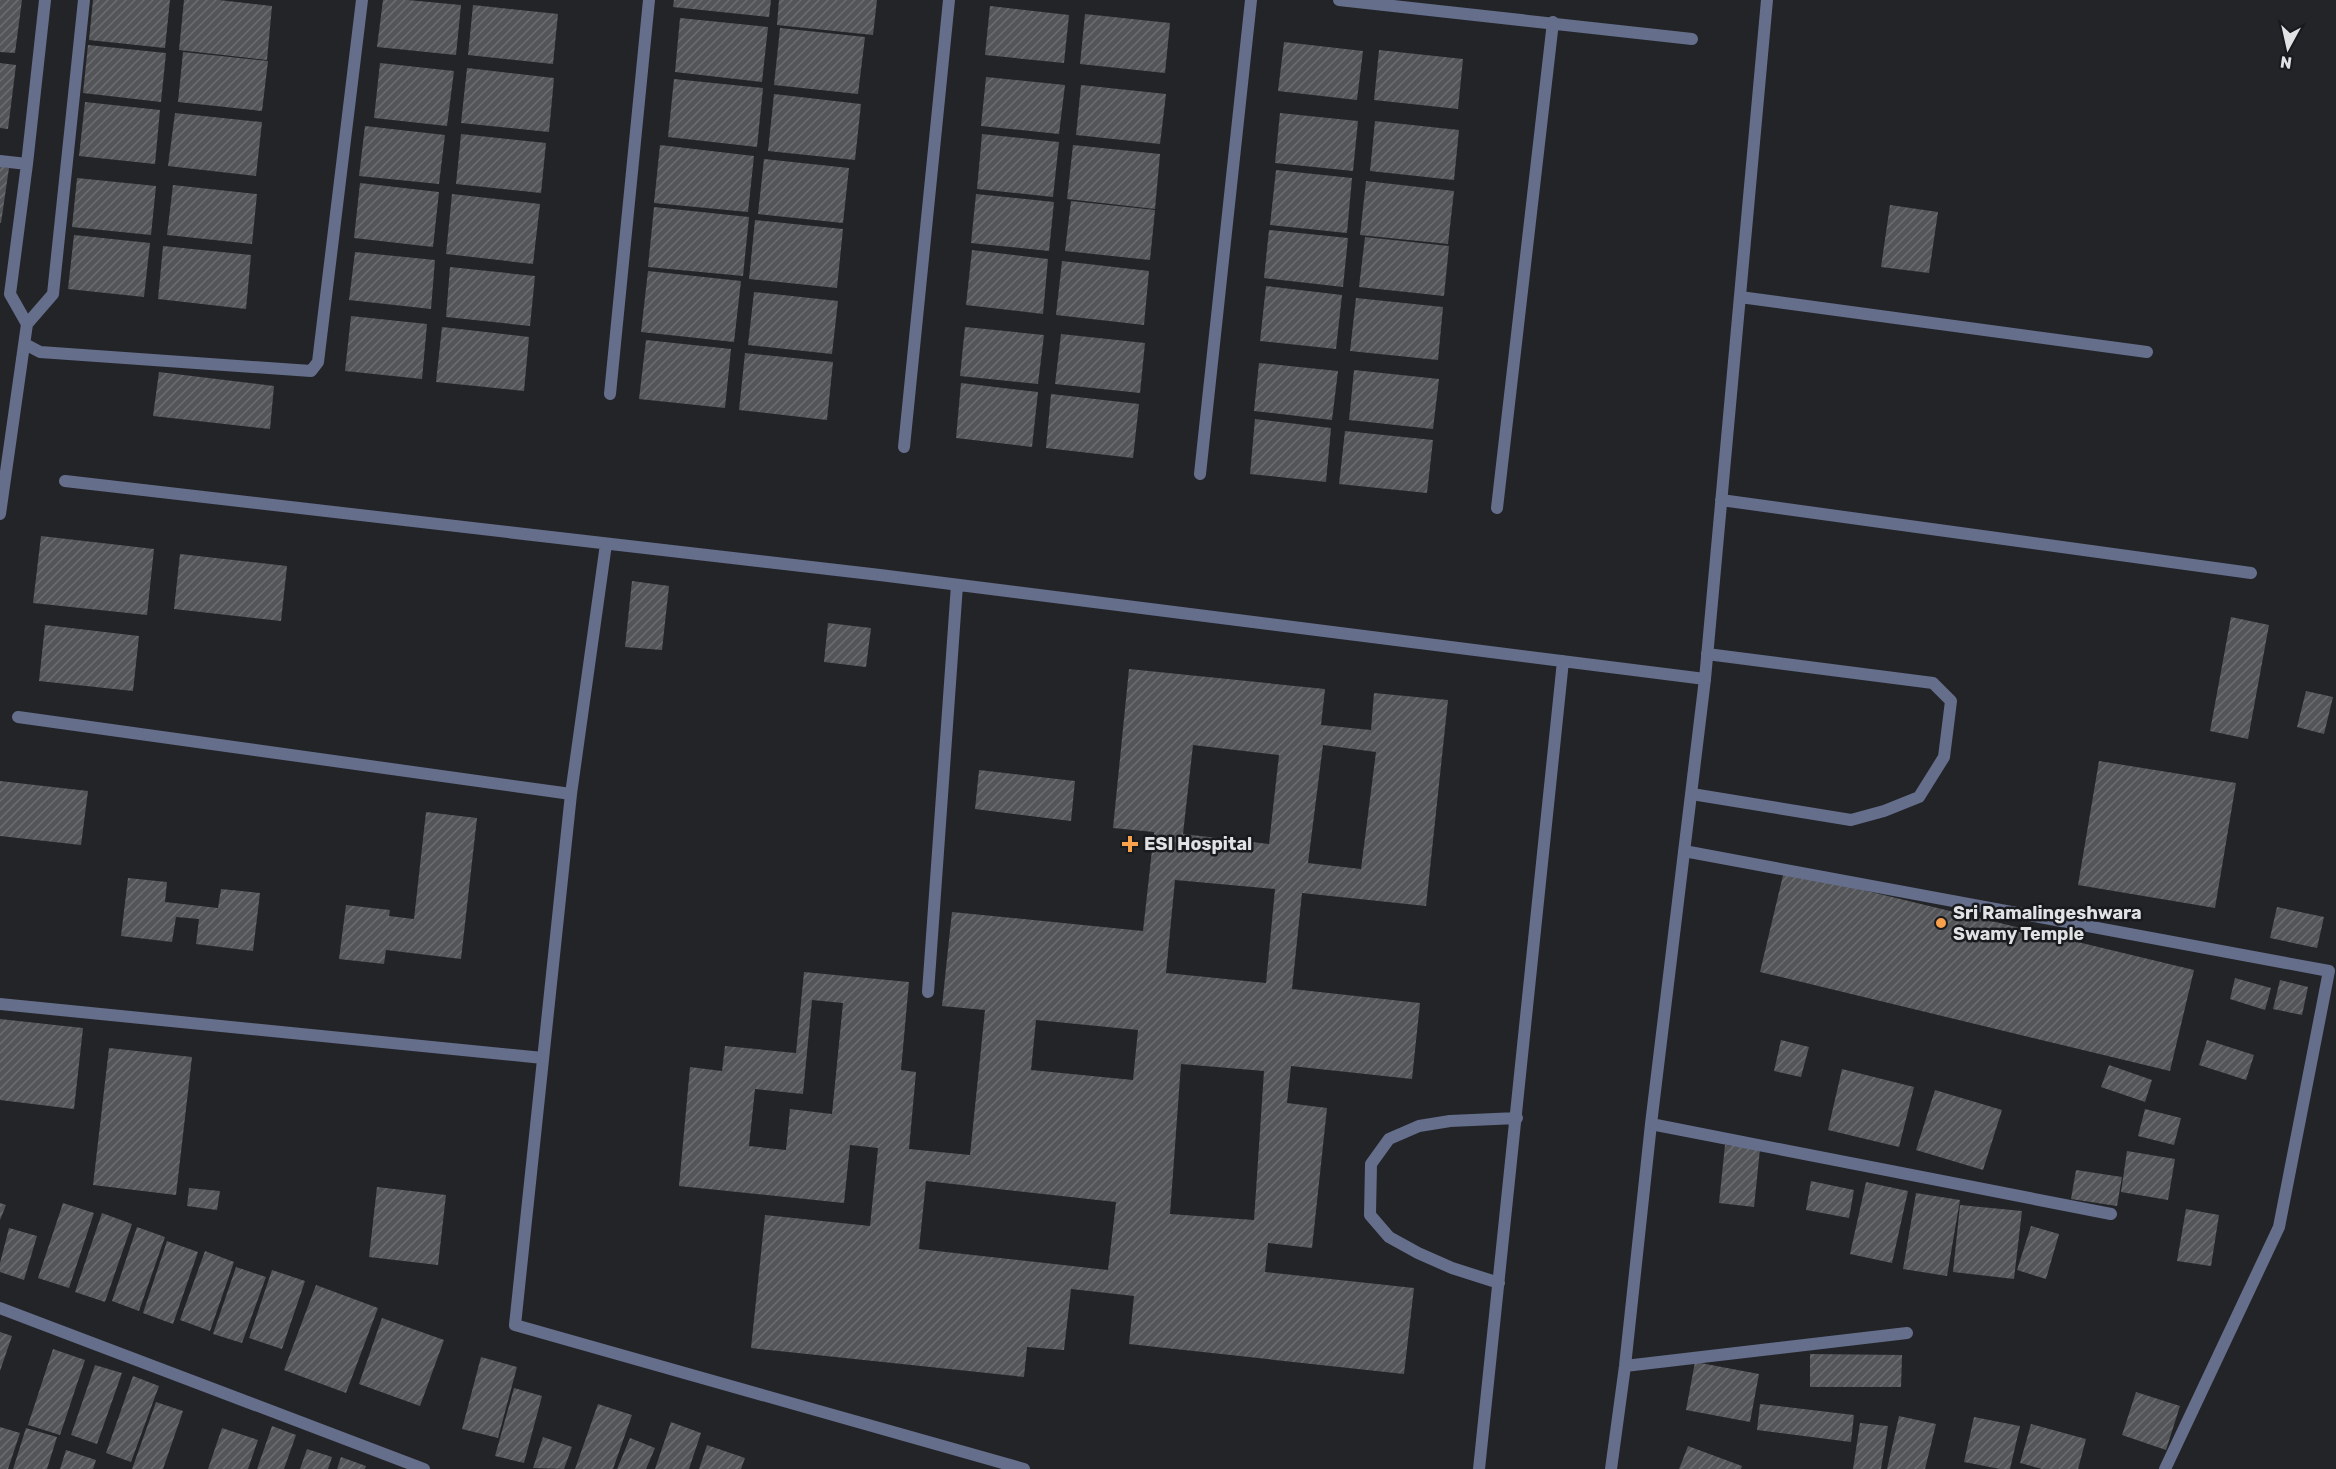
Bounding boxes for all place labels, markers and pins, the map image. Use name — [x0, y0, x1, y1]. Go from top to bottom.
place label: ESI Hospital — [1144, 833, 1252, 855]
marker: ESI Hospital — [1121, 835, 1139, 853]
place label: Sri Ramalingeshwara Swamy Temple — [1953, 902, 2142, 945]
marker: Sri Ramalingeshwara Swamy Temple — [1934, 916, 1948, 930]

